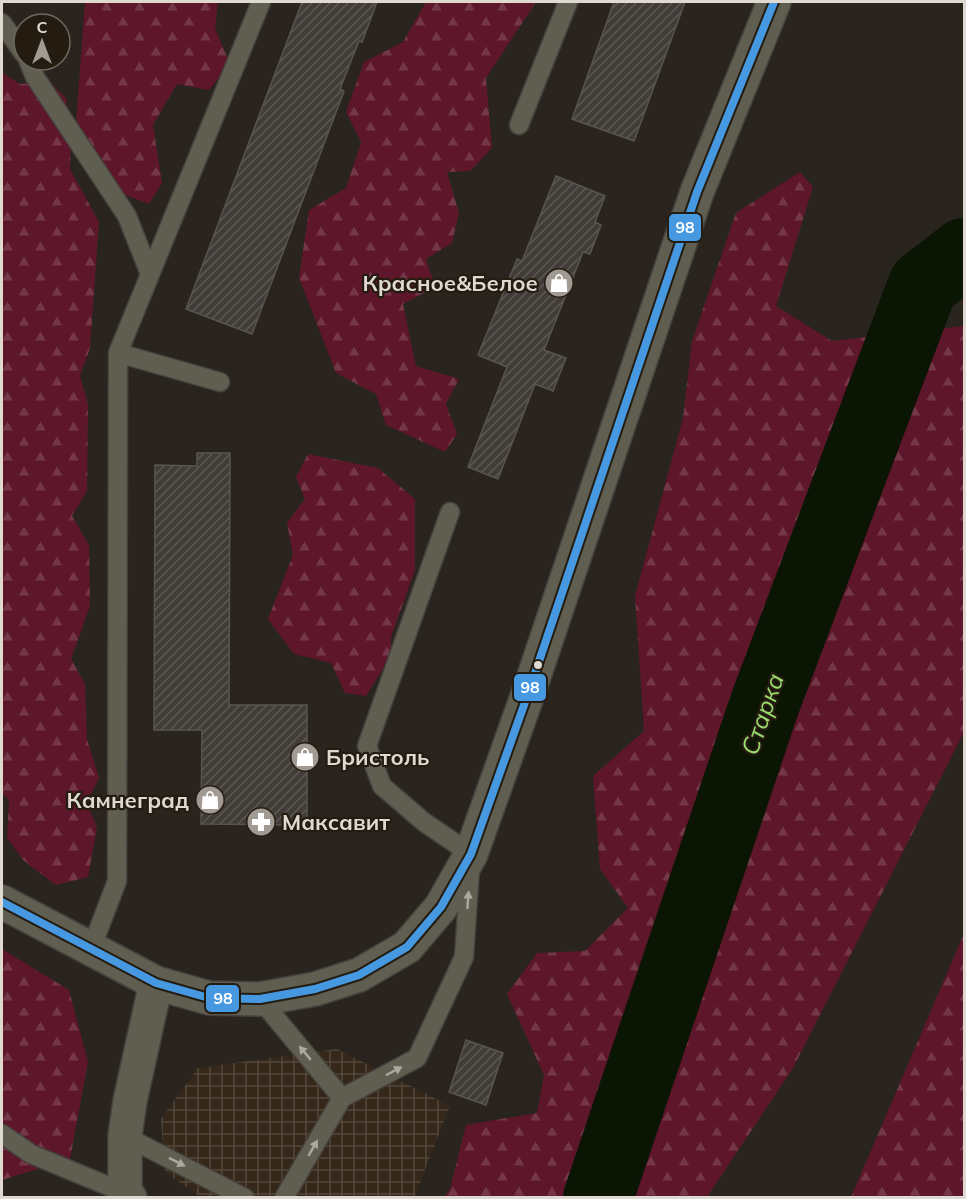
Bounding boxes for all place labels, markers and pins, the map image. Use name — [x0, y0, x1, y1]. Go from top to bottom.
shop icon: Красное&Белое — [543, 267, 575, 299]
place label: Красное&Белое — [362, 269, 538, 297]
unlabelled marker — [532, 659, 544, 671]
shop icon: Бристоль — [289, 741, 321, 773]
place label: Бристоль — [326, 743, 430, 771]
shop icon: Камнеград — [194, 784, 226, 816]
place label: Камнеград — [66, 786, 189, 814]
pharmacy icon: Максавит — [245, 806, 277, 838]
place label: Максавит — [282, 808, 390, 836]

